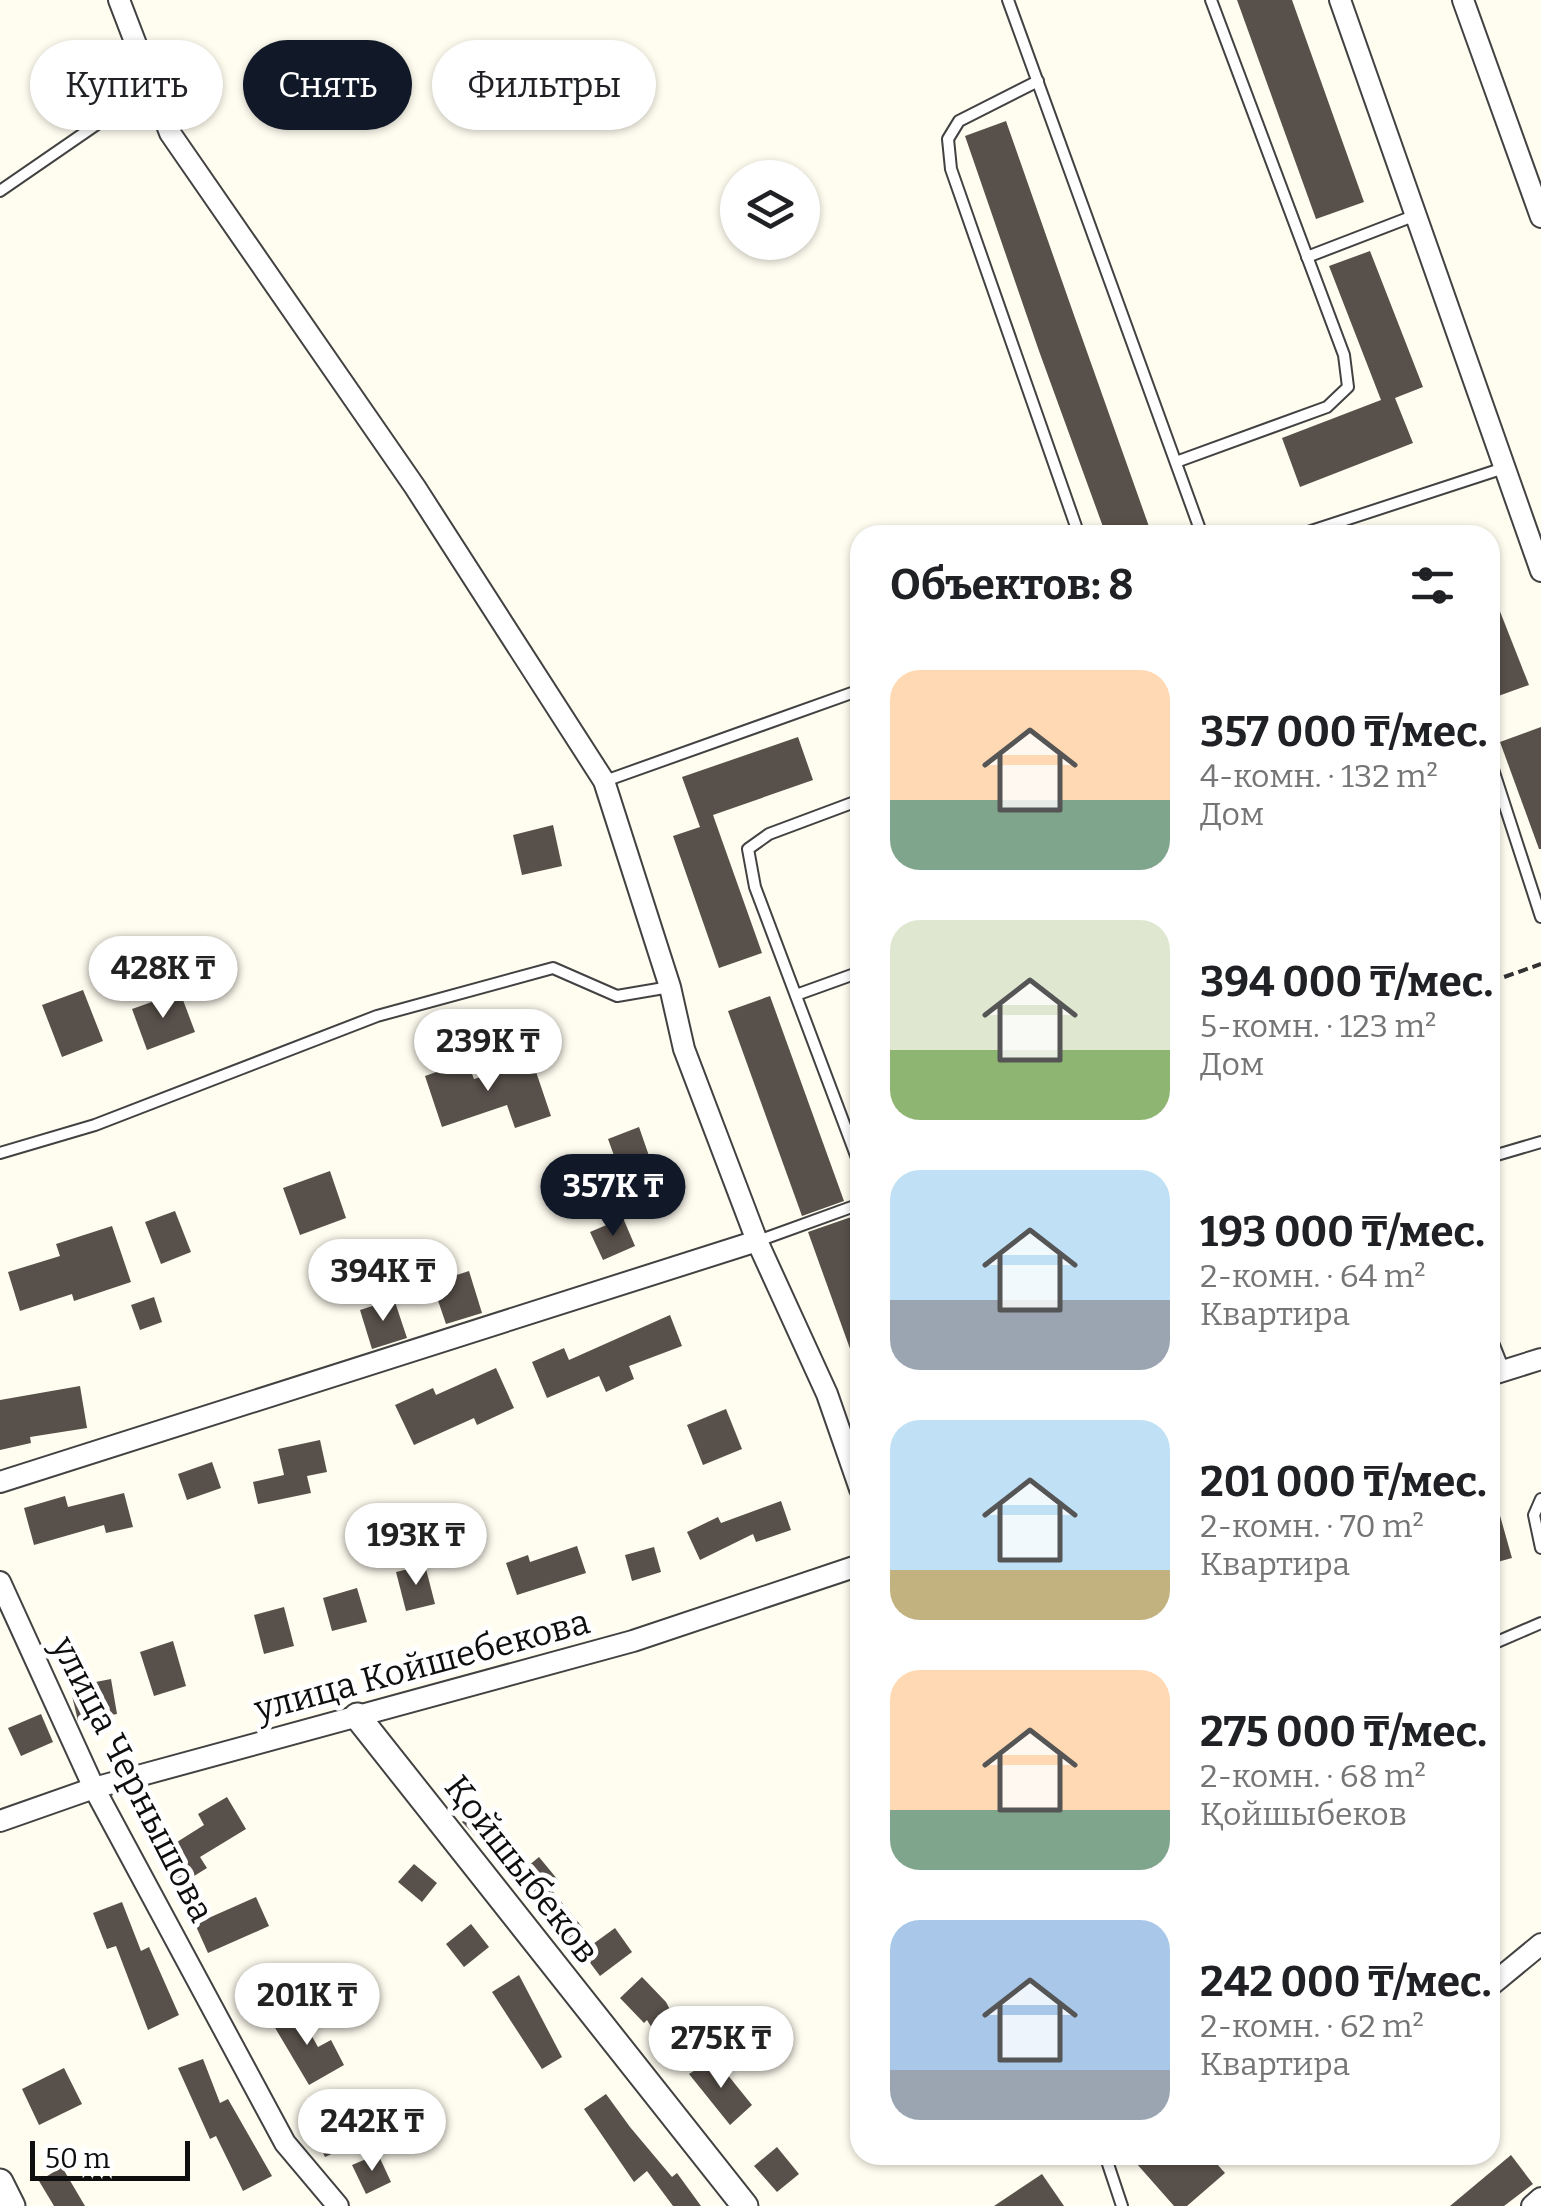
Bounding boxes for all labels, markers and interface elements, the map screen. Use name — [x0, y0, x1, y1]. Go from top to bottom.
chip: Купить — [30, 40, 223, 130]
chip: Снять — [243, 40, 412, 130]
chip: Фильтры — [432, 40, 656, 130]
map controls — [720, 160, 820, 260]
button: layers — [720, 160, 820, 260]
icon: filters — [1405, 558, 1460, 613]
text: Объектов: 8 — [890, 560, 1134, 610]
text: 357 000 ₸/мес. — [1200, 707, 1488, 757]
icon: home — [970, 710, 1090, 830]
text: 4-комн. · 132 m² — [1200, 757, 1438, 795]
text: Дом — [1200, 795, 1264, 833]
pin: 428K ₸ — [82, 936, 244, 1021]
text: 428K ₸ — [111, 949, 215, 987]
text: 394 000 ₸/мес. — [1200, 957, 1493, 1007]
icon: home — [970, 960, 1090, 1080]
text: 5-комн. · 123 m² — [1200, 1007, 1436, 1045]
pin: 239K ₸ — [407, 1009, 569, 1094]
text: 239K ₸ — [436, 1022, 540, 1060]
text: Дом — [1200, 1045, 1264, 1083]
pin: 357K ₸ — [532, 1154, 694, 1239]
text: 357K ₸ — [562, 1167, 664, 1205]
text: 193 000 ₸/мес. — [1200, 1207, 1485, 1257]
icon: home — [970, 1210, 1090, 1330]
pin: 394K ₸ — [302, 1239, 464, 1324]
text: 394K ₸ — [330, 1252, 436, 1290]
text: 2-комн. · 64 m² — [1200, 1257, 1426, 1295]
text: Квартира — [1200, 1295, 1350, 1333]
text: 201 000 ₸/мес. — [1200, 1457, 1487, 1507]
icon: home — [970, 1460, 1090, 1580]
pin: 193K ₸ — [335, 1503, 497, 1588]
text: 2-комн. · 70 m² — [1200, 1507, 1424, 1545]
text: 193K ₸ — [367, 1516, 465, 1554]
text: Квартира — [1200, 1545, 1350, 1583]
street label: улица Койшебекова — [249, 1600, 594, 1730]
street label: улица Чернышова — [42, 1628, 223, 1929]
text: 275 000 ₸/мес. — [1200, 1707, 1487, 1757]
icon: home — [970, 1710, 1090, 1830]
text: 2-комн. · 68 m² — [1200, 1757, 1426, 1795]
street label: Қойшыбеков — [436, 1767, 608, 1971]
text: Қойшыбеков — [1200, 1795, 1407, 1833]
text: 242 000 ₸/мес. — [1200, 1957, 1492, 2007]
icon: home — [970, 1960, 1090, 2080]
pin: 201K ₸ — [226, 1963, 388, 2048]
text: 201K ₸ — [257, 1976, 357, 2014]
pin: 275K ₸ — [640, 2006, 802, 2091]
text: 2-комн. · 62 m² — [1200, 2007, 1424, 2045]
text: 275K ₸ — [671, 2019, 771, 2057]
text: Квартира — [1200, 2045, 1350, 2083]
pin: 242K ₸ — [291, 2089, 453, 2174]
text: 242K ₸ — [320, 2102, 424, 2140]
scale bar — [30, 2136, 190, 2180]
text: 50 m — [45, 2142, 110, 2175]

